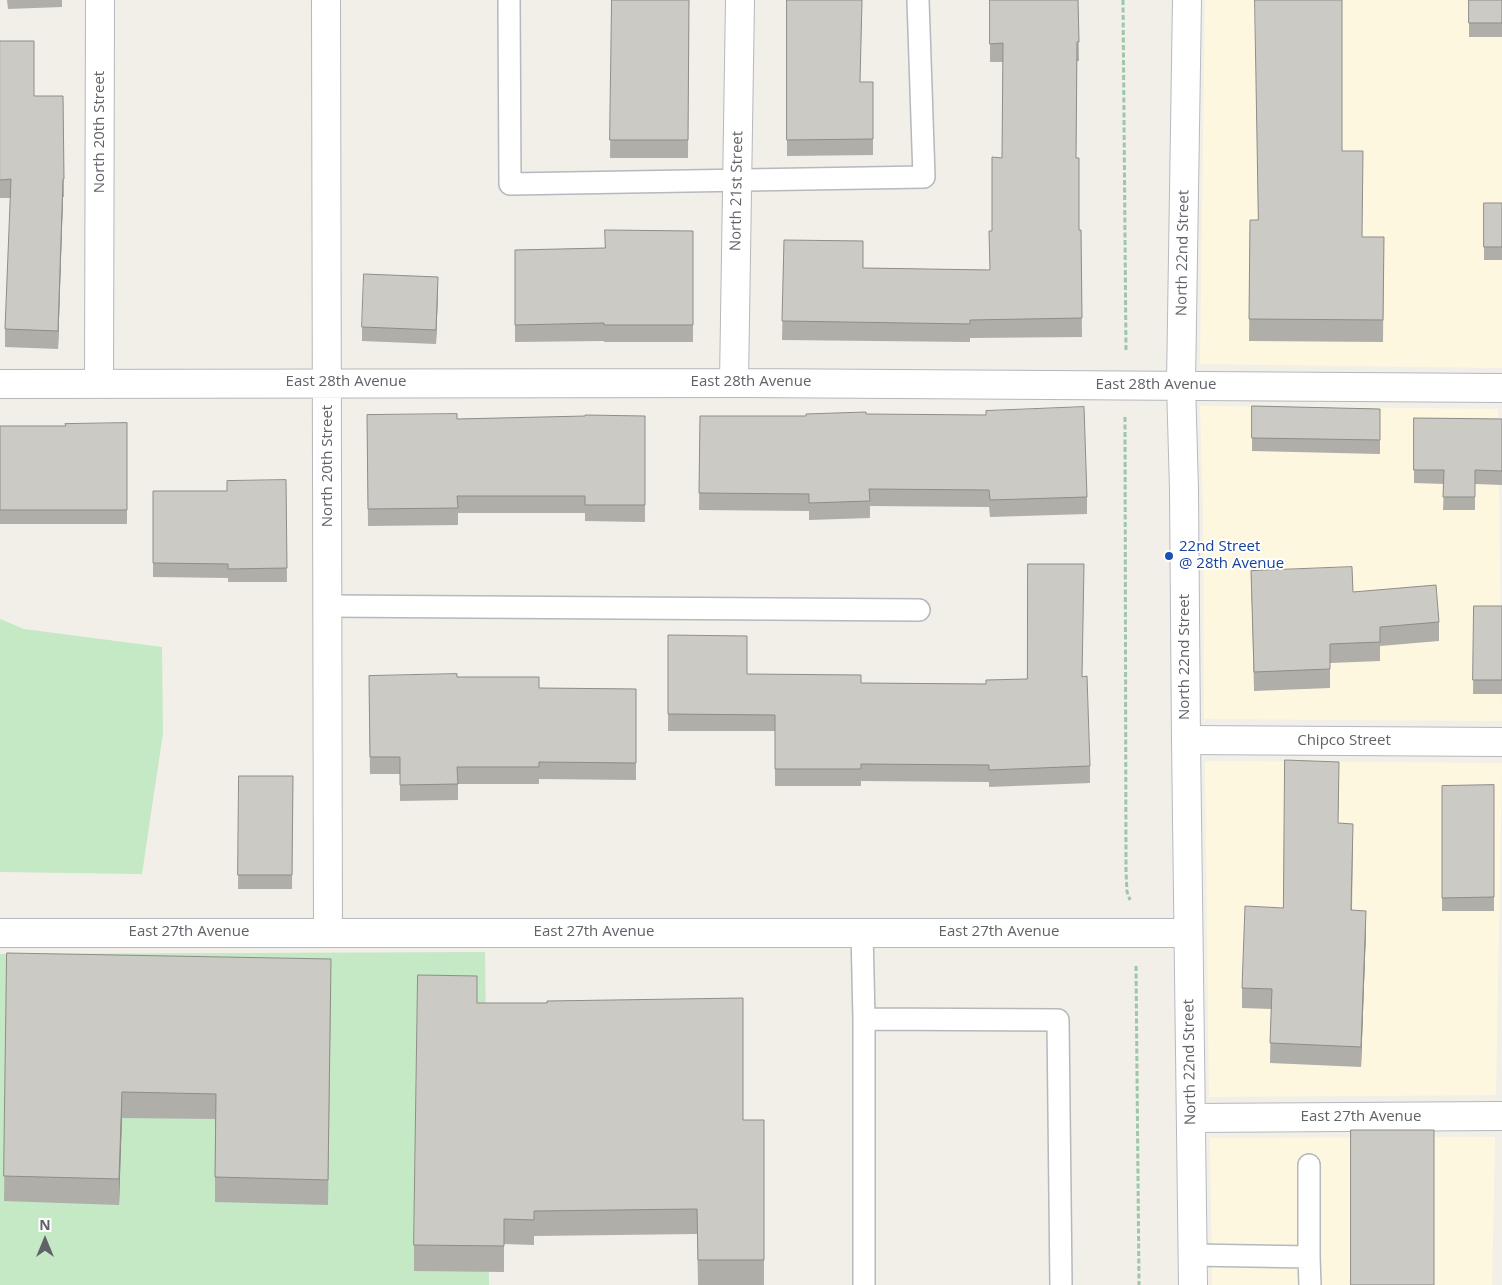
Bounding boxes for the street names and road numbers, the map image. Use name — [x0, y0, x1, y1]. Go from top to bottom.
street label: North 20th Street — [91, 71, 109, 193]
street label: North 21st Street — [727, 131, 747, 251]
street label: North 22nd Street — [1173, 190, 1193, 316]
street label: East 28th Avenue — [286, 373, 406, 391]
street label: East 28th Avenue — [691, 373, 811, 391]
street label: East 28th Avenue — [1096, 376, 1216, 394]
street label: North 20th Street — [319, 405, 337, 527]
street label: North 22nd Street — [1176, 594, 1194, 720]
street label: Chipco Street — [1297, 732, 1391, 750]
street label: East 27th Avenue — [129, 923, 249, 941]
street label: East 27th Avenue — [534, 923, 654, 941]
street label: East 27th Avenue — [939, 923, 1059, 941]
street label: North 22nd Street — [1180, 999, 1200, 1125]
street label: East 27th Avenue — [1301, 1108, 1421, 1126]

